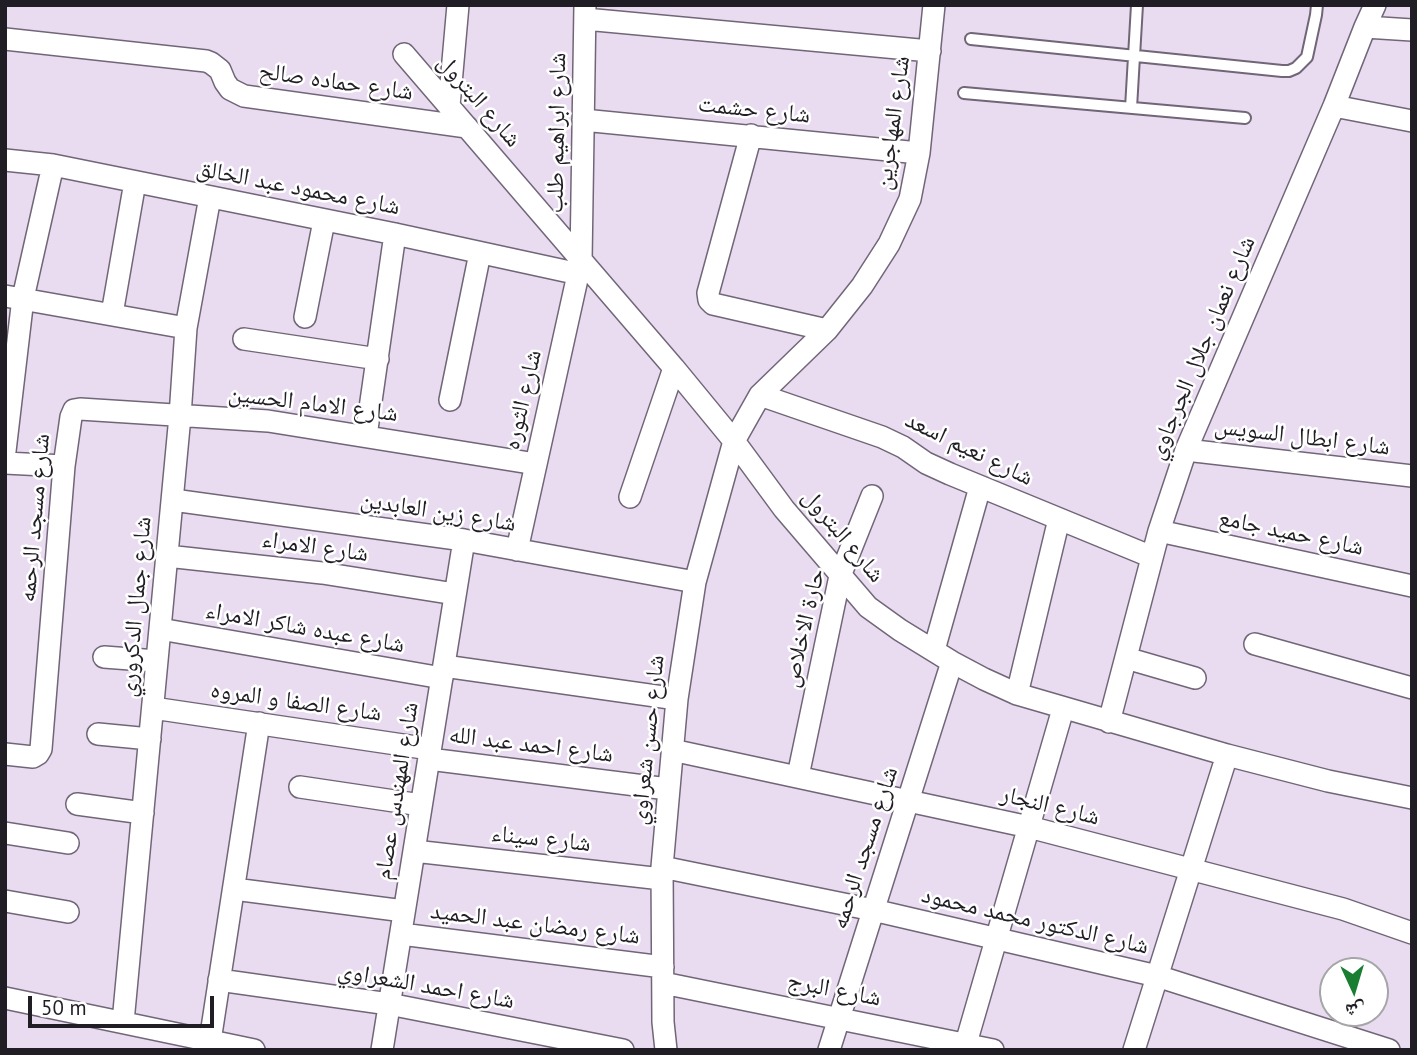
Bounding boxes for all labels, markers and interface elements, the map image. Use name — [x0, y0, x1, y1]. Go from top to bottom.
street label: شارع البترول — [431, 49, 527, 153]
street label: شارع ابراهيم طلب — [541, 52, 573, 214]
street label: شارع المهاجرين — [869, 54, 917, 192]
street label: شارع حماده صالح — [257, 57, 415, 107]
street label: شارع حشمت — [696, 90, 812, 130]
street label: شارع محمود عبد الخالق — [194, 154, 402, 222]
street label: شارع نعمان جلال الجرجاوي — [1142, 232, 1262, 464]
street label: شارع الثوره — [498, 347, 548, 453]
street label: شارع الامام الحسين — [227, 379, 399, 429]
street label: شارع نعيم اسعد — [900, 406, 1038, 492]
street label: شارع ابطال السويس — [1213, 412, 1391, 462]
street label: شارع مسجد الرحمه — [13, 432, 57, 604]
street label: شارع البترول — [795, 483, 891, 589]
street label: شارع زين العابدين — [358, 485, 518, 539]
street label: شارع حميد جامع — [1216, 504, 1366, 562]
street label: شارع جمال الدكروري — [114, 516, 158, 698]
street label: شارع الامراء — [260, 525, 370, 569]
street label: حارة الاخلاص — [776, 566, 832, 690]
street label: شارع عبده شاكر الامراء — [203, 596, 407, 660]
street label: شارع حسن شعراوي — [625, 654, 671, 826]
street label: شارع الصفا و المروه — [209, 676, 383, 728]
street label: شارع المهندس عصام — [369, 700, 425, 882]
street label: شارع احمد عبد الله — [447, 721, 615, 769]
street label: شارع مسجد الرحمه — [825, 763, 905, 933]
street label: شارع النجار — [997, 780, 1103, 832]
street label: شارع سيناء — [490, 819, 592, 859]
street label: شارع الدكتور محمد محمود — [919, 881, 1151, 961]
street label: شارع رمضان عبد الحميد — [428, 897, 642, 951]
street label: شارع احمد الشعراوي — [335, 956, 517, 1016]
north arrow — [1319, 957, 1389, 1027]
street label: شارع البرج — [785, 967, 883, 1013]
scale bar — [32, 982, 217, 1026]
text: 50 m — [41, 994, 87, 1021]
text: ش — [1344, 998, 1366, 1024]

